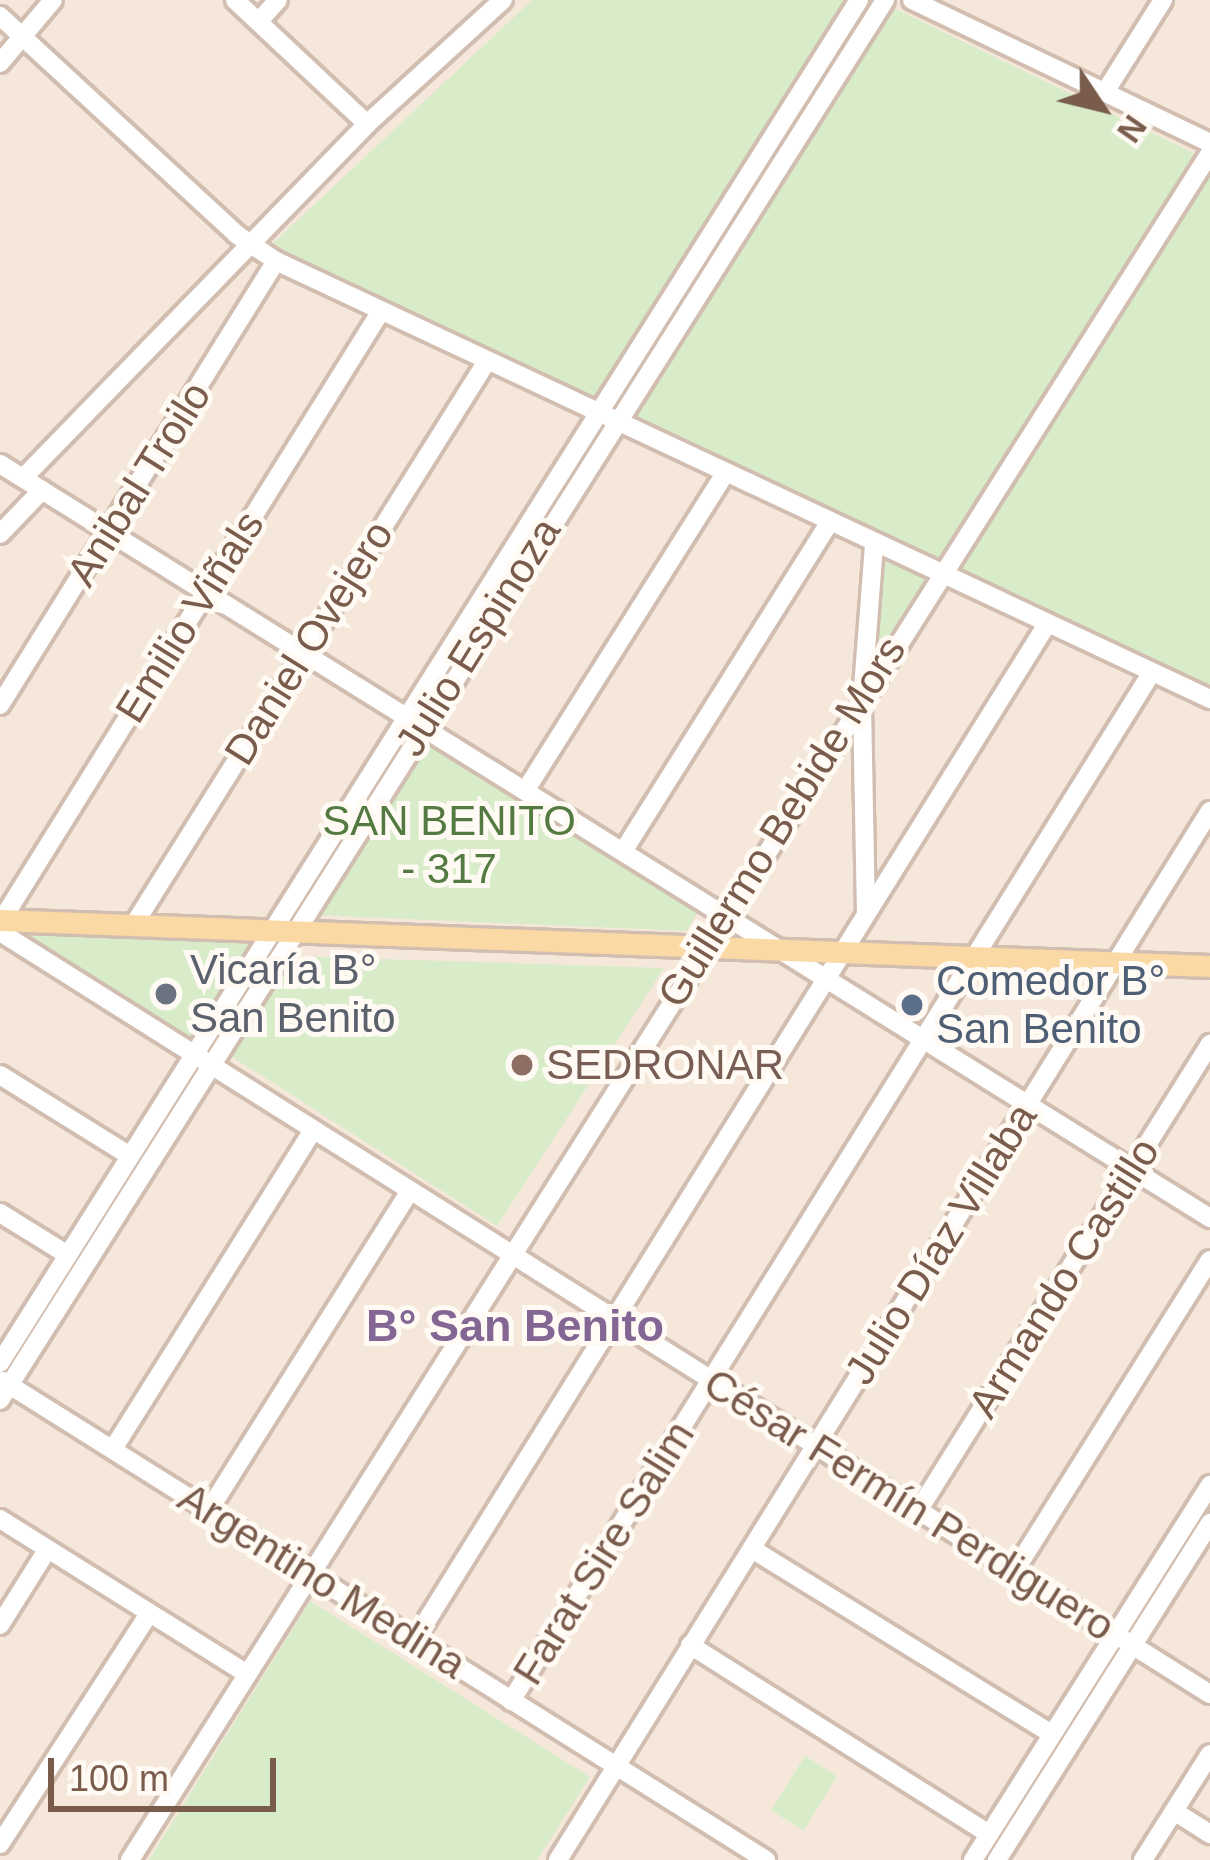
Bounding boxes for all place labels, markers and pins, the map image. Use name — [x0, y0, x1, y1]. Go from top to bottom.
place label: Vicaría B° San Benito — [190, 945, 395, 1044]
place label: Comedor B° San Benito — [936, 956, 1165, 1054]
marker: Vicaría B° San Benito — [153, 981, 179, 1007]
marker: Comedor B° San Benito — [899, 992, 925, 1018]
place label: SEDRONAR — [546, 1040, 784, 1090]
marker: SEDRONAR — [509, 1052, 535, 1078]

